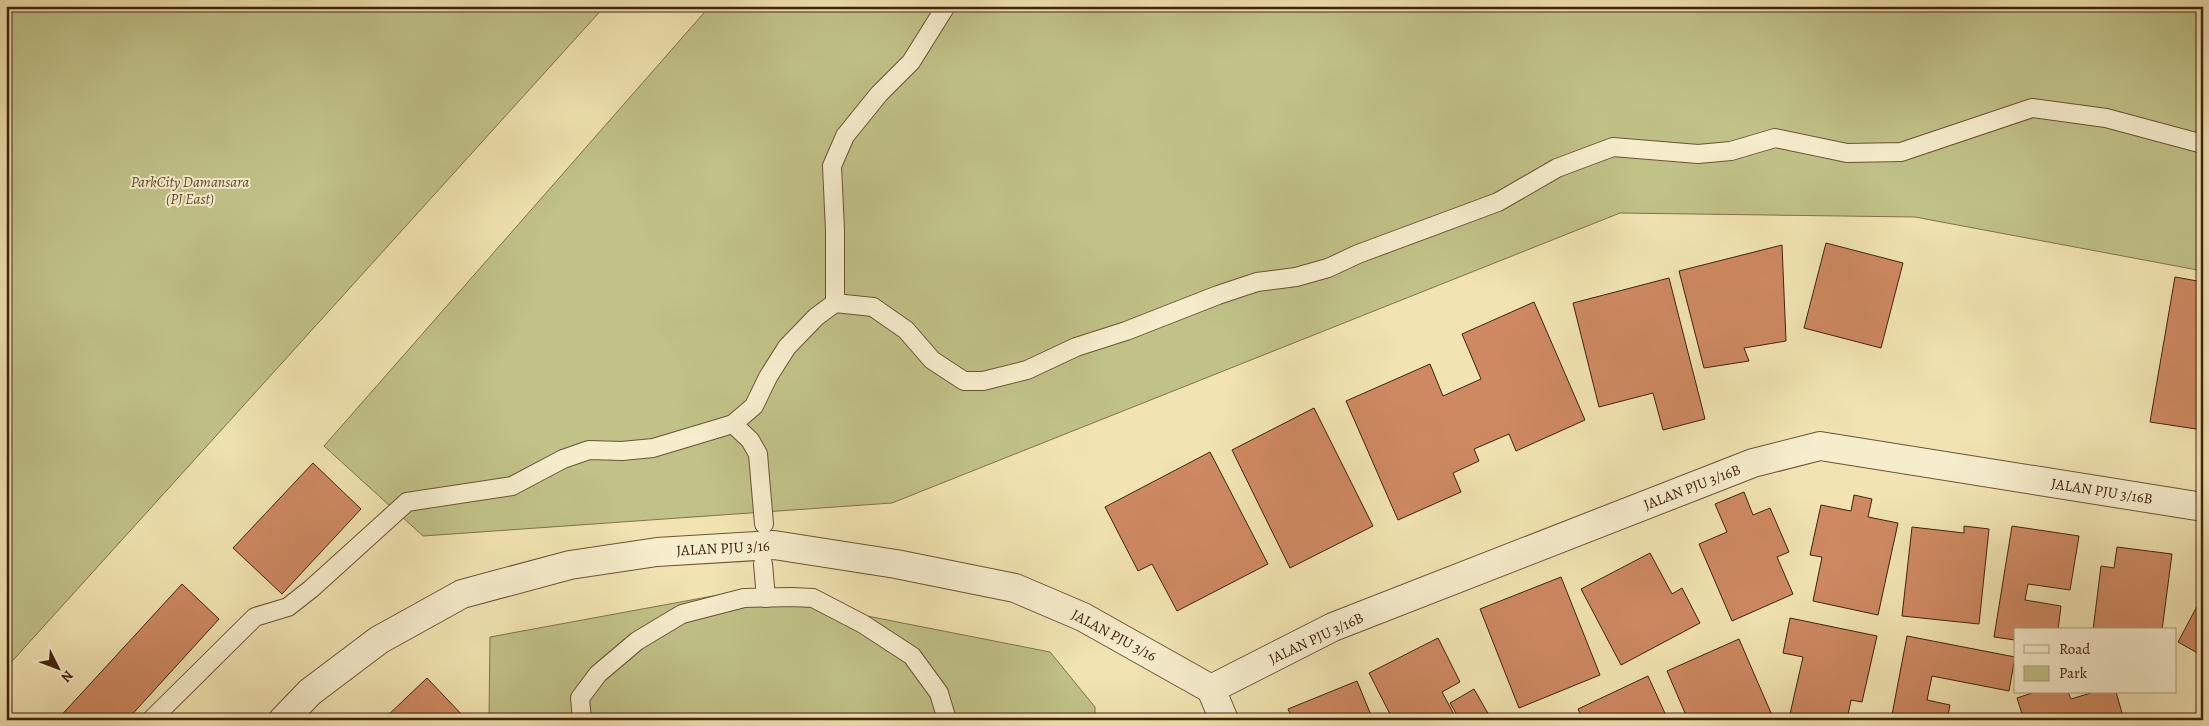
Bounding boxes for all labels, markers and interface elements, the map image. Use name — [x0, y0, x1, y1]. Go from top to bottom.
park label: ParkCity Damansara (PJ East) — [131, 172, 249, 209]
street label: JALAN PJU 3/16B — [1641, 459, 1743, 515]
street label: JALAN PJU 3/16B — [2050, 473, 2154, 509]
street label: JALAN PJU 3/16 — [676, 536, 770, 560]
street label: JALAN PJU 3/16 — [1068, 604, 1160, 666]
street label: JALAN PJU 3/16B — [1265, 607, 1367, 669]
legend — [2014, 628, 2176, 694]
text: Road — [2059, 639, 2091, 659]
north arrow — [32, 644, 82, 694]
text: Park — [2059, 663, 2088, 683]
text: N — [57, 666, 78, 687]

